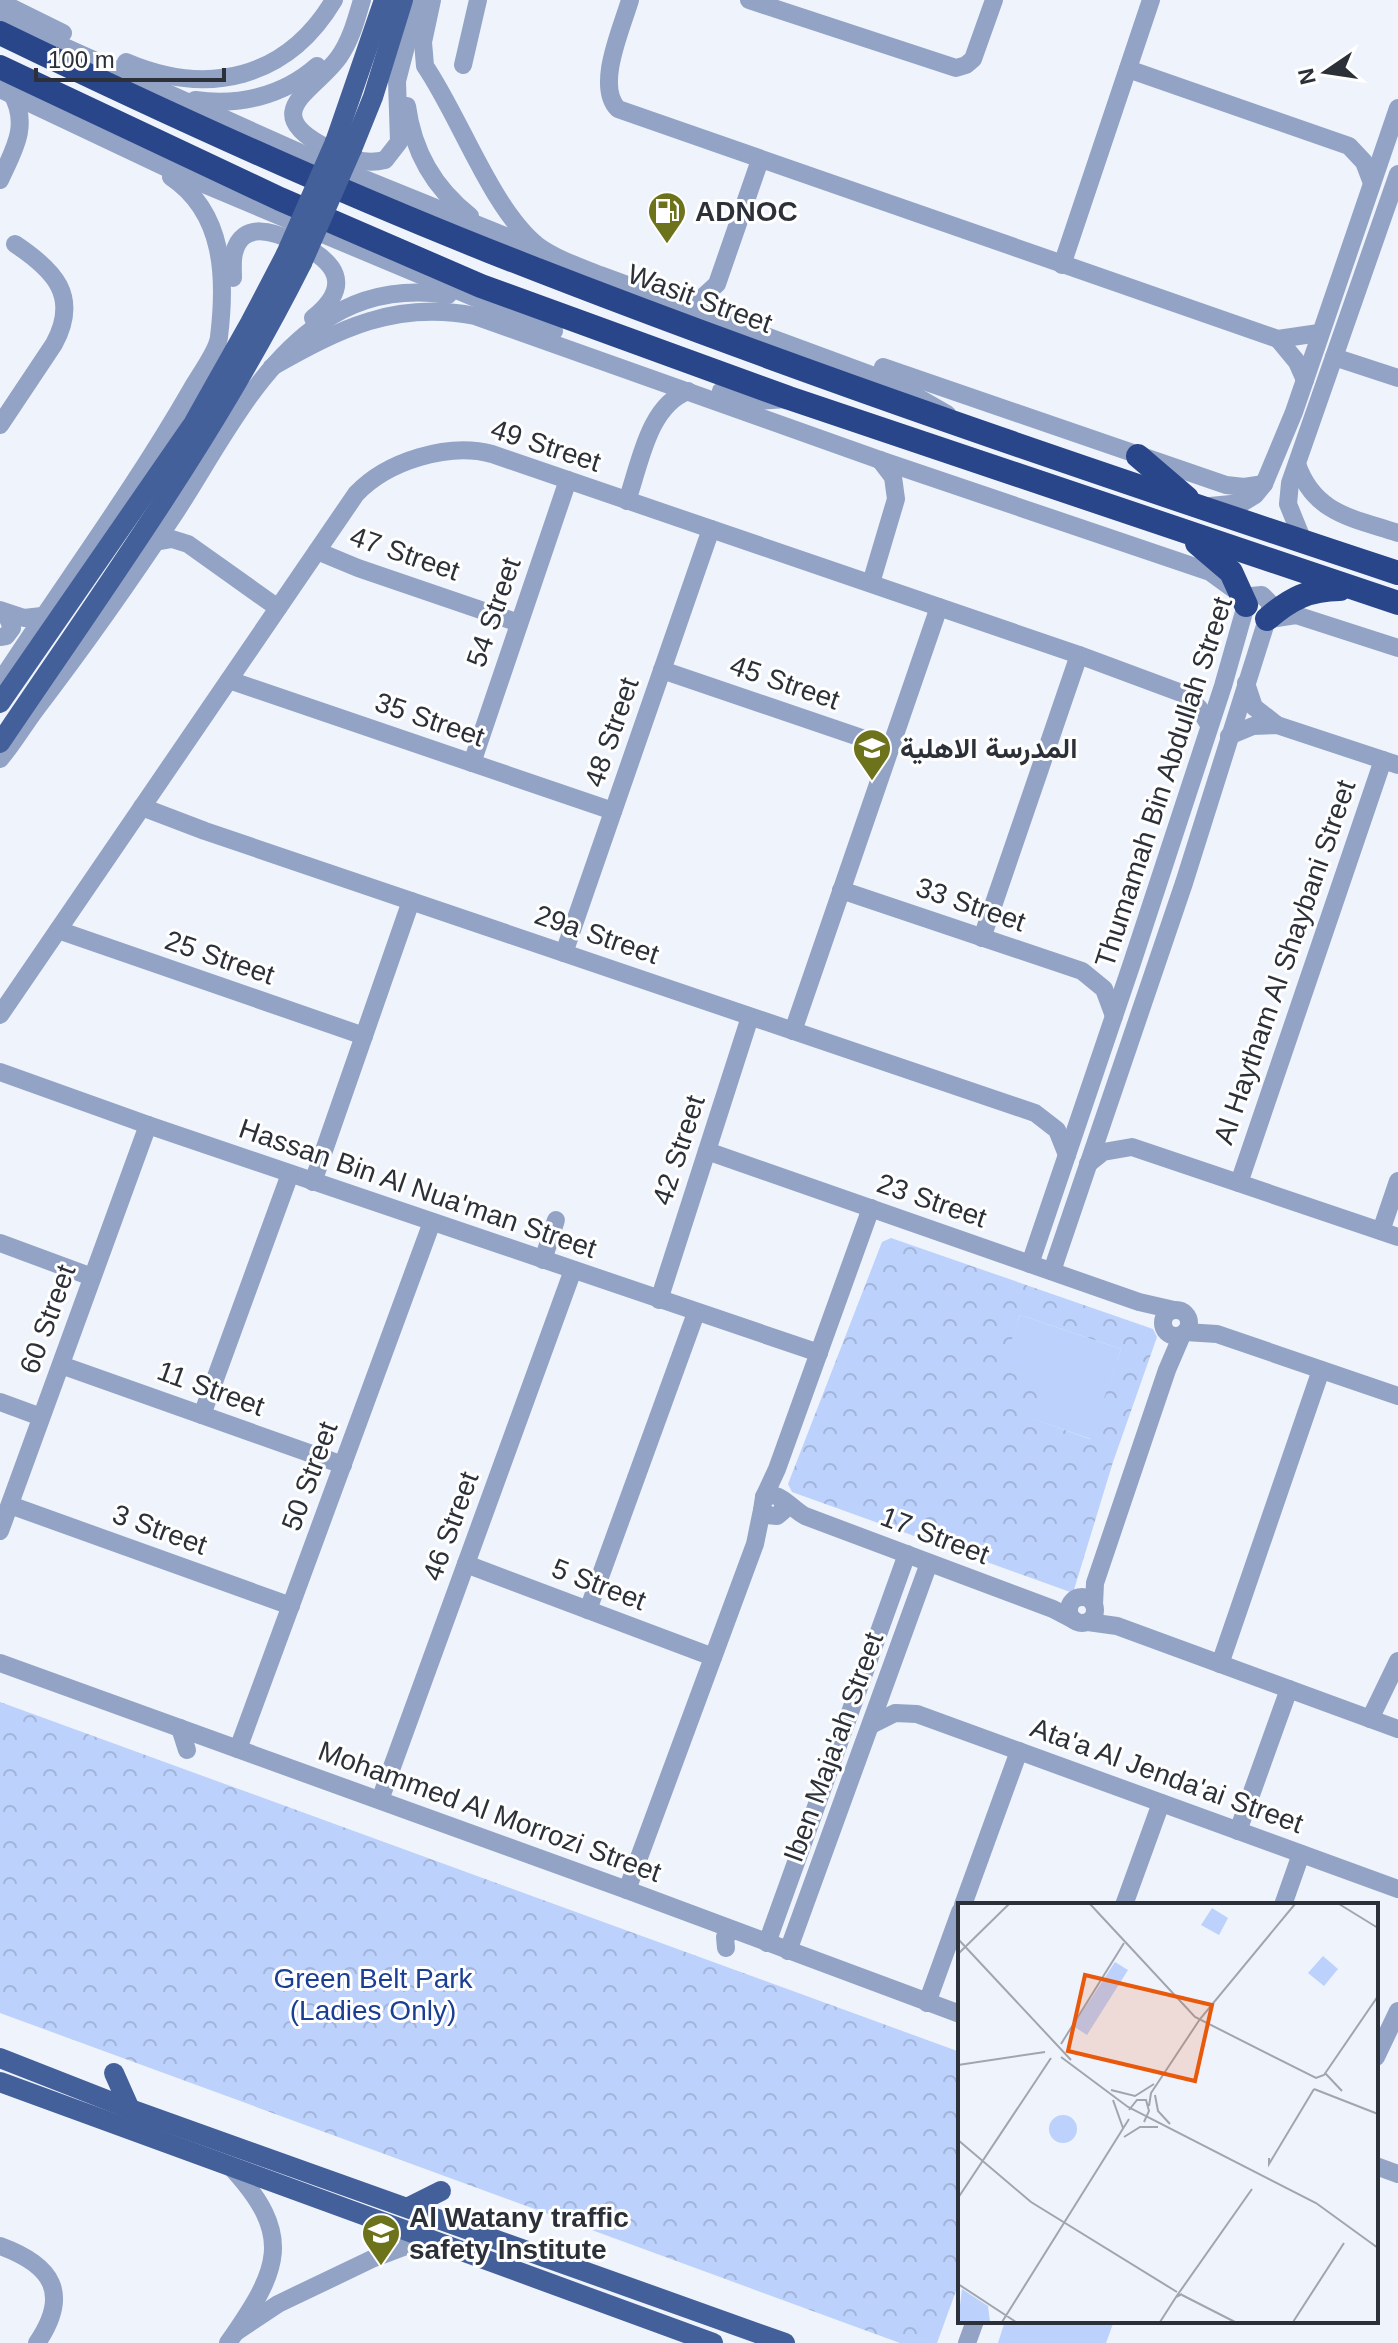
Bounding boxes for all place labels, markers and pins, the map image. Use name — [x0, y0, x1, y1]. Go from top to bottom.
fuel station icon: ADNOC — [646, 190, 688, 245]
place label: ADNOC — [695, 196, 798, 227]
school or university icon: المدرسة الاهلية — [851, 727, 893, 782]
place label: المدرسة الاهلية — [900, 733, 1077, 766]
place label: Al Watany traffic safety Institute — [409, 2202, 629, 2265]
school or university icon: Al Watany traffic safety Institute — [360, 2212, 402, 2267]

